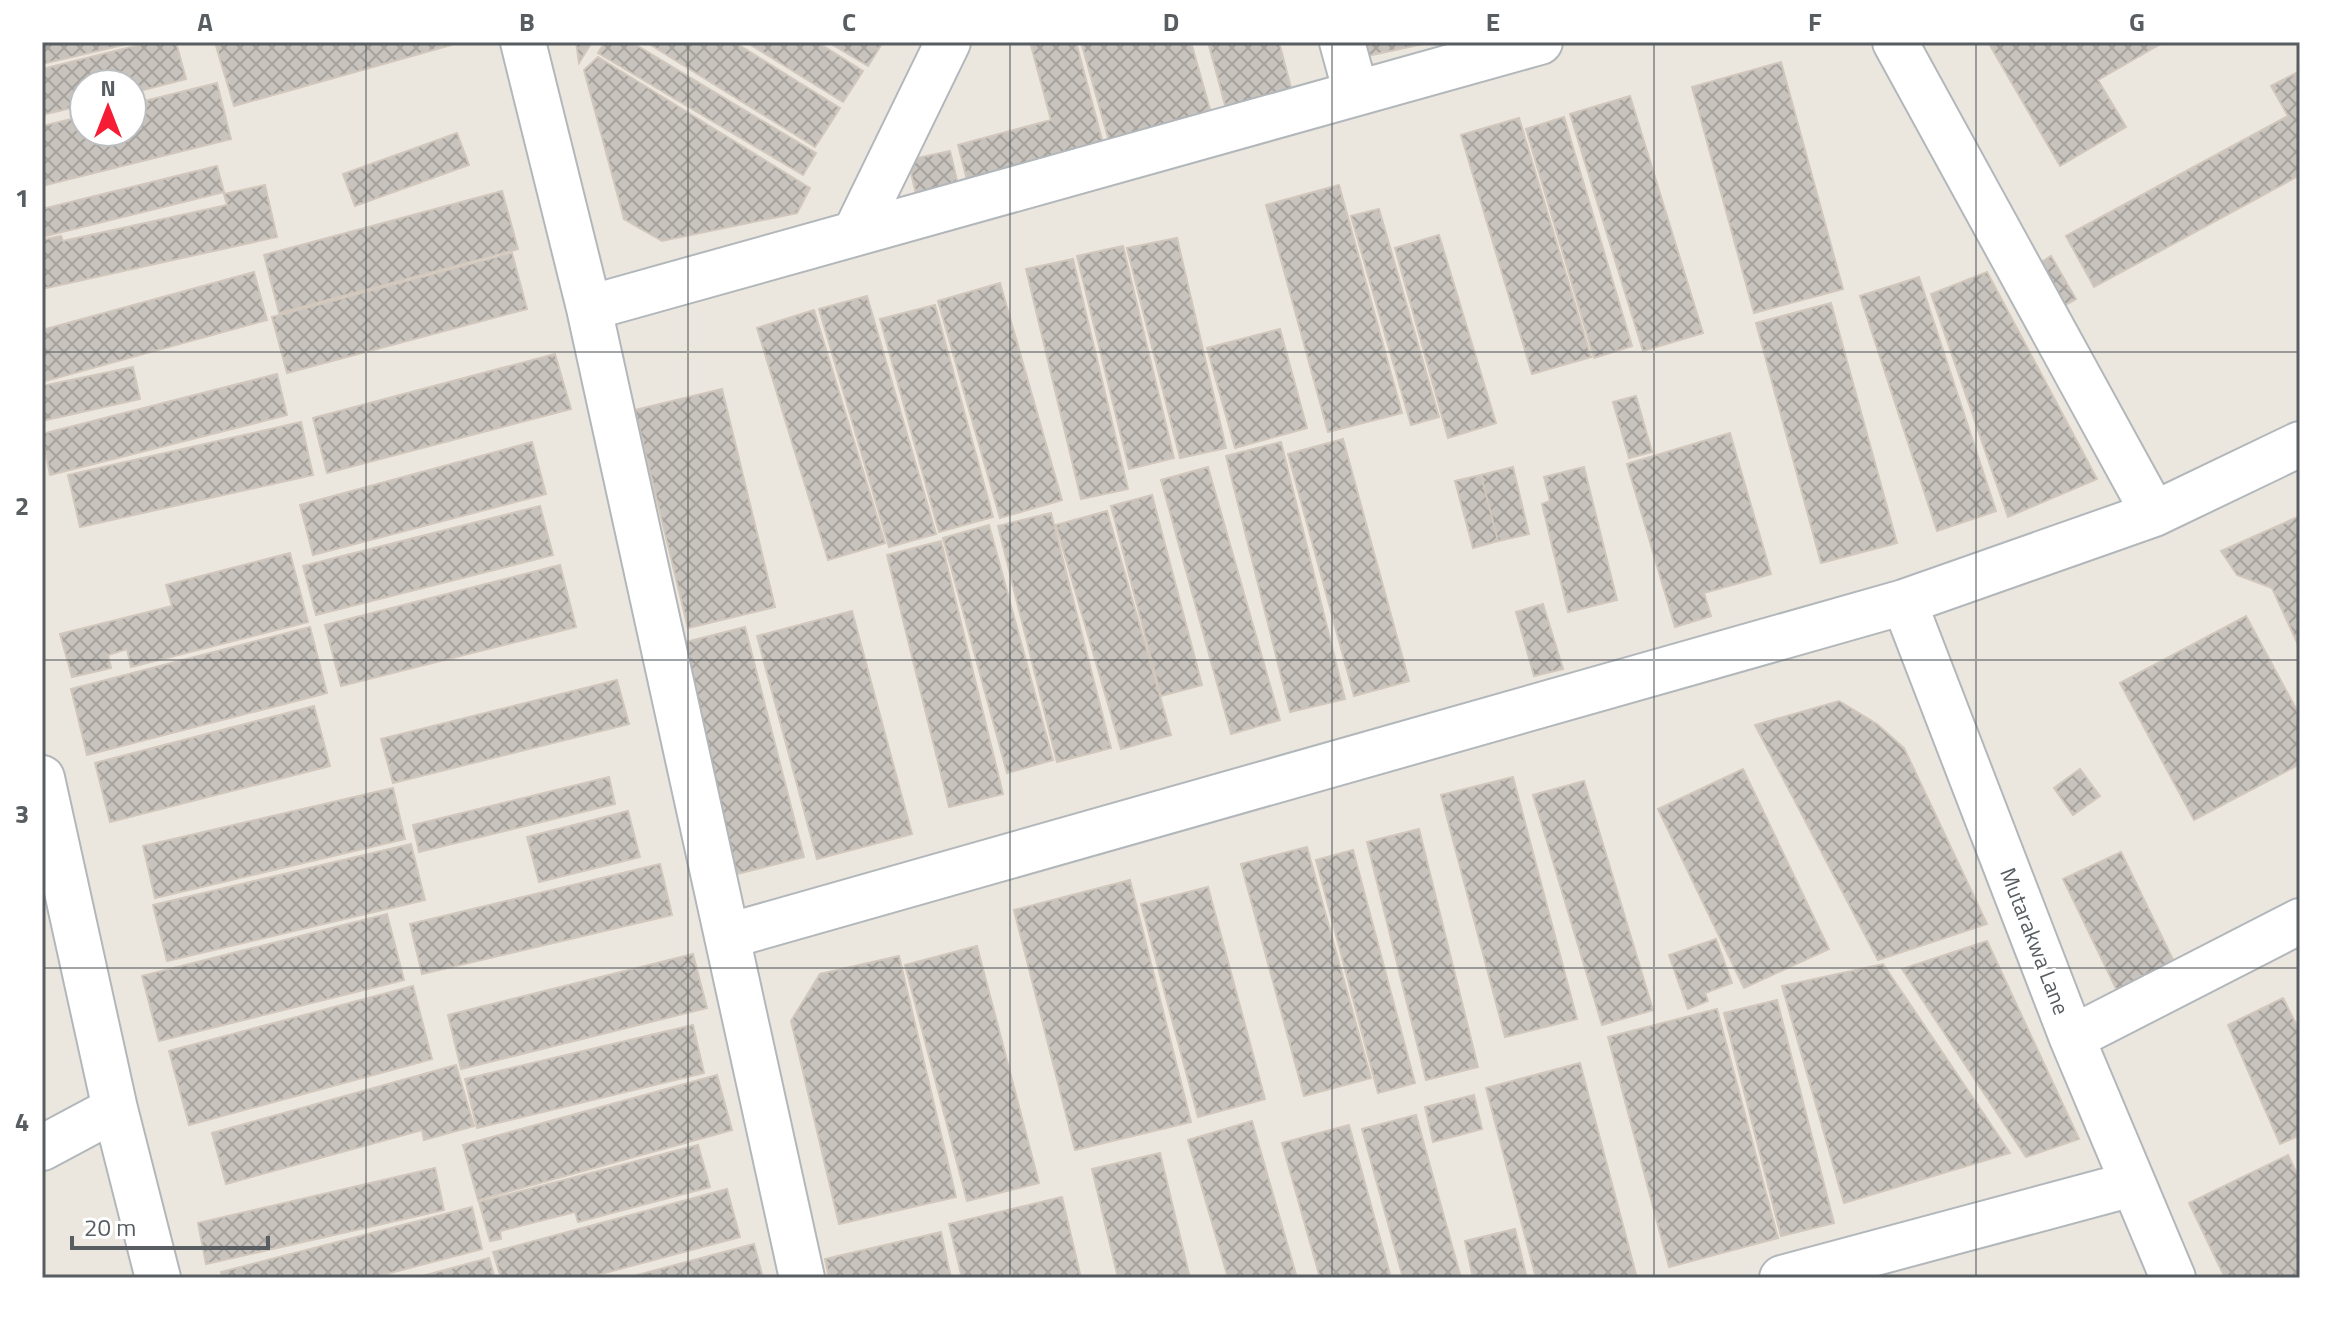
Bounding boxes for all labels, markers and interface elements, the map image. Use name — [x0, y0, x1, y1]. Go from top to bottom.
text: A — [197, 2, 213, 41]
text: B — [519, 2, 535, 41]
text: C — [842, 2, 856, 41]
text: D — [1163, 2, 1179, 41]
text: E — [1486, 2, 1500, 41]
text: F — [1808, 2, 1822, 41]
text: G — [2129, 2, 2145, 41]
north arrow — [68, 68, 148, 148]
text: N — [100, 71, 116, 105]
text: 1 — [15, 178, 29, 217]
text: 2 — [15, 486, 29, 525]
text: 3 — [15, 794, 29, 833]
street label: Mutarakwa Lane — [1991, 863, 2079, 1019]
text: 4 — [15, 1102, 29, 1141]
scale bar — [72, 1200, 268, 1250]
text: 20 m — [84, 1209, 136, 1245]

